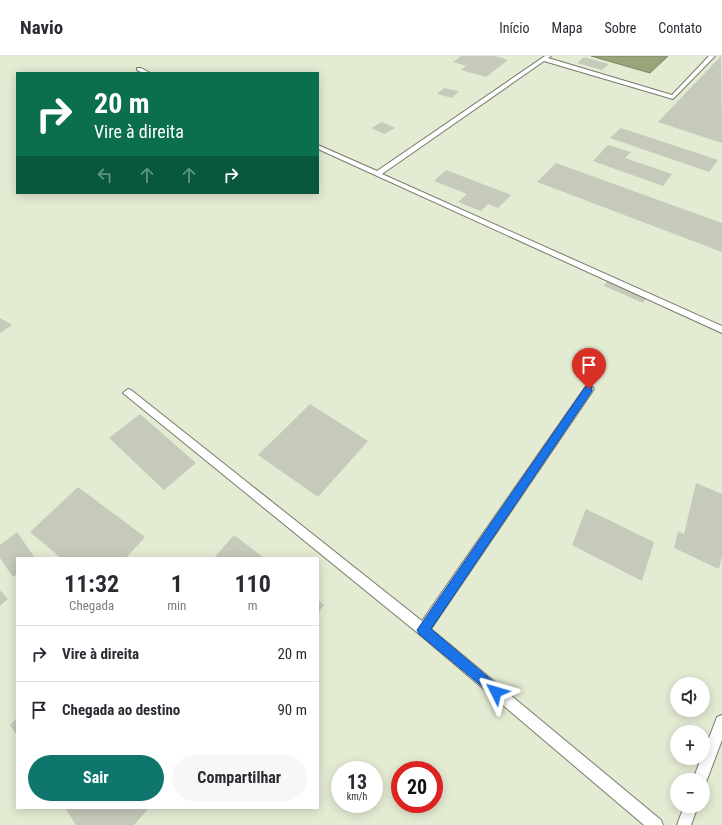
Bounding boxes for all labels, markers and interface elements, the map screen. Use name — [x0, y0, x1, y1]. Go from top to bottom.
text: Navio — [20, 16, 63, 39]
text: Início — [499, 20, 530, 36]
text: Mapa — [552, 20, 582, 36]
text: Sobre — [604, 20, 636, 36]
text: Contato — [658, 20, 702, 36]
text: 20 m — [94, 87, 150, 120]
icon: right — [28, 88, 80, 140]
text: Vire à direita — [94, 121, 184, 142]
icon: left — [94, 164, 116, 186]
icon: ahead — [136, 164, 158, 186]
icon: ahead — [178, 164, 200, 186]
icon: right — [220, 164, 242, 186]
pin — [572, 348, 606, 389]
icon: arrive — [578, 354, 600, 376]
text: 11:32 — [64, 570, 119, 598]
text: 1 — [171, 570, 183, 598]
text: 110 — [234, 570, 271, 598]
text: Chegada — [69, 598, 114, 613]
text: min — [167, 598, 186, 613]
text: m — [248, 598, 258, 613]
icon: right — [28, 643, 50, 665]
text: Vire à direita — [62, 645, 139, 663]
text: 20 m — [277, 645, 307, 663]
position arrow — [475, 671, 517, 713]
map controls — [670, 677, 710, 813]
button: sound — [670, 677, 710, 717]
icon: arrive — [28, 699, 50, 721]
text: Chegada ao destino — [62, 701, 180, 719]
text: 90 m — [277, 701, 307, 719]
button: + — [670, 725, 710, 765]
button: Sair — [28, 755, 164, 801]
button: Compartilhar — [172, 755, 307, 801]
speed limit sign: 20 — [391, 761, 443, 813]
text: 13 — [347, 770, 367, 794]
button: − — [670, 773, 710, 813]
text: km/h — [347, 791, 367, 802]

